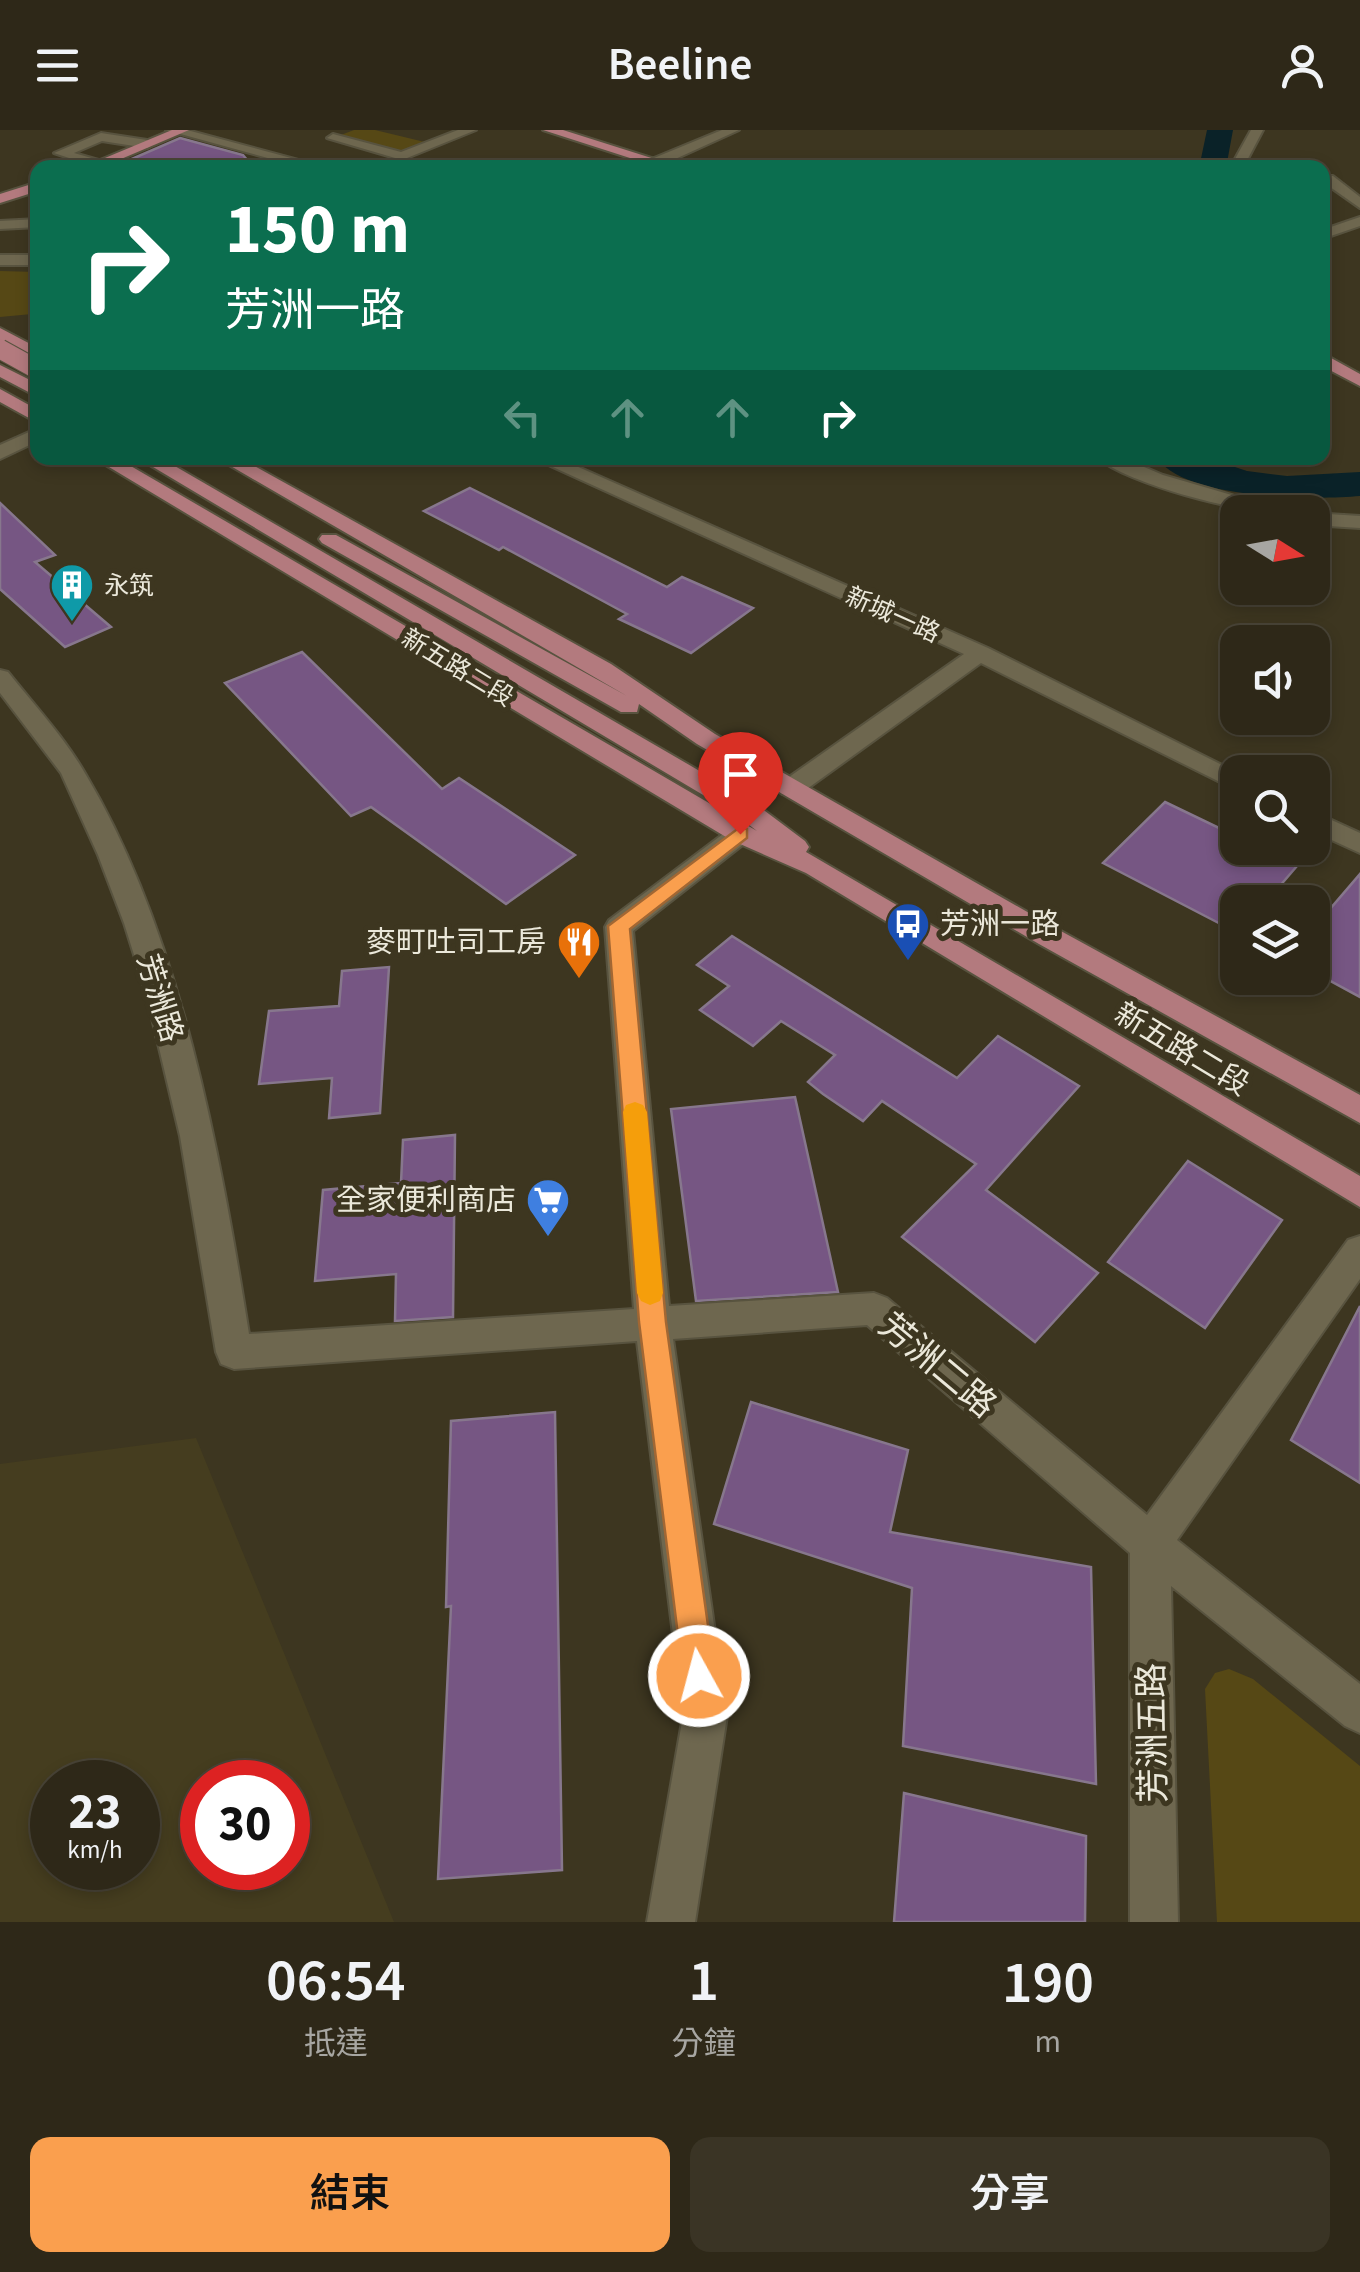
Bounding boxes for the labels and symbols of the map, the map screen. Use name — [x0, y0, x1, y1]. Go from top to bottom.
north arrow — [1220, 495, 1330, 605]
building icon: 永筑 — [49, 562, 95, 623]
place label: 永筑 — [104, 568, 154, 604]
street label: 新城一路 — [840, 578, 946, 652]
street label: 新五路二段 — [395, 620, 520, 715]
pin — [698, 732, 783, 835]
bus stop icon: 芳洲一路 — [885, 901, 931, 962]
place label: 芳洲一路 — [940, 903, 1060, 946]
restaurant icon: 麥町吐司工房 — [556, 919, 602, 980]
place label: 麥町吐司工房 — [366, 921, 546, 964]
street label: 芳洲路 — [126, 949, 193, 1047]
street label: 新五路二段 — [1106, 992, 1257, 1106]
supermarket icon: 全家便利商店 — [525, 1177, 571, 1238]
place label: 全家便利商店 — [336, 1179, 516, 1222]
street label: 芳洲二路 — [868, 1302, 1007, 1430]
position arrow — [647, 1624, 751, 1728]
street label: 芳洲五路 — [1127, 1663, 1179, 1803]
speed limit sign: 30 — [180, 1760, 310, 1890]

